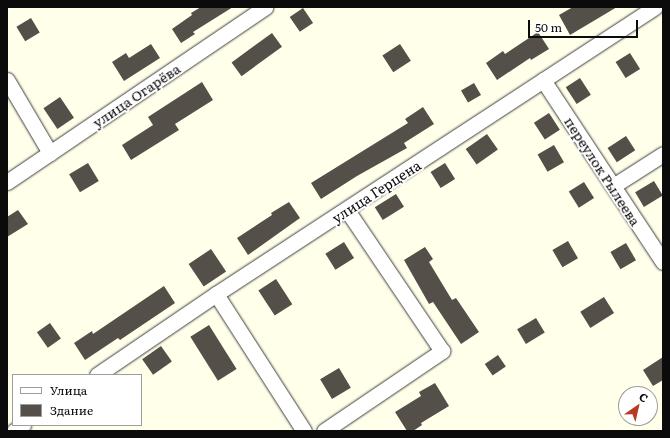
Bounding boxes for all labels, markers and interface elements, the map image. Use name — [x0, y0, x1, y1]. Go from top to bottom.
scale bar — [530, 12, 640, 38]
text: 50 m — [535, 18, 562, 36]
street label: улица Огарёва — [89, 60, 183, 130]
street label: переулок Рылеева — [561, 113, 645, 229]
street label: улица Герцена — [328, 156, 424, 226]
legend — [12, 374, 142, 426]
text: Улица — [50, 381, 87, 399]
north arrow — [618, 386, 658, 426]
text: С — [636, 388, 652, 406]
text: Здание — [50, 401, 93, 419]

